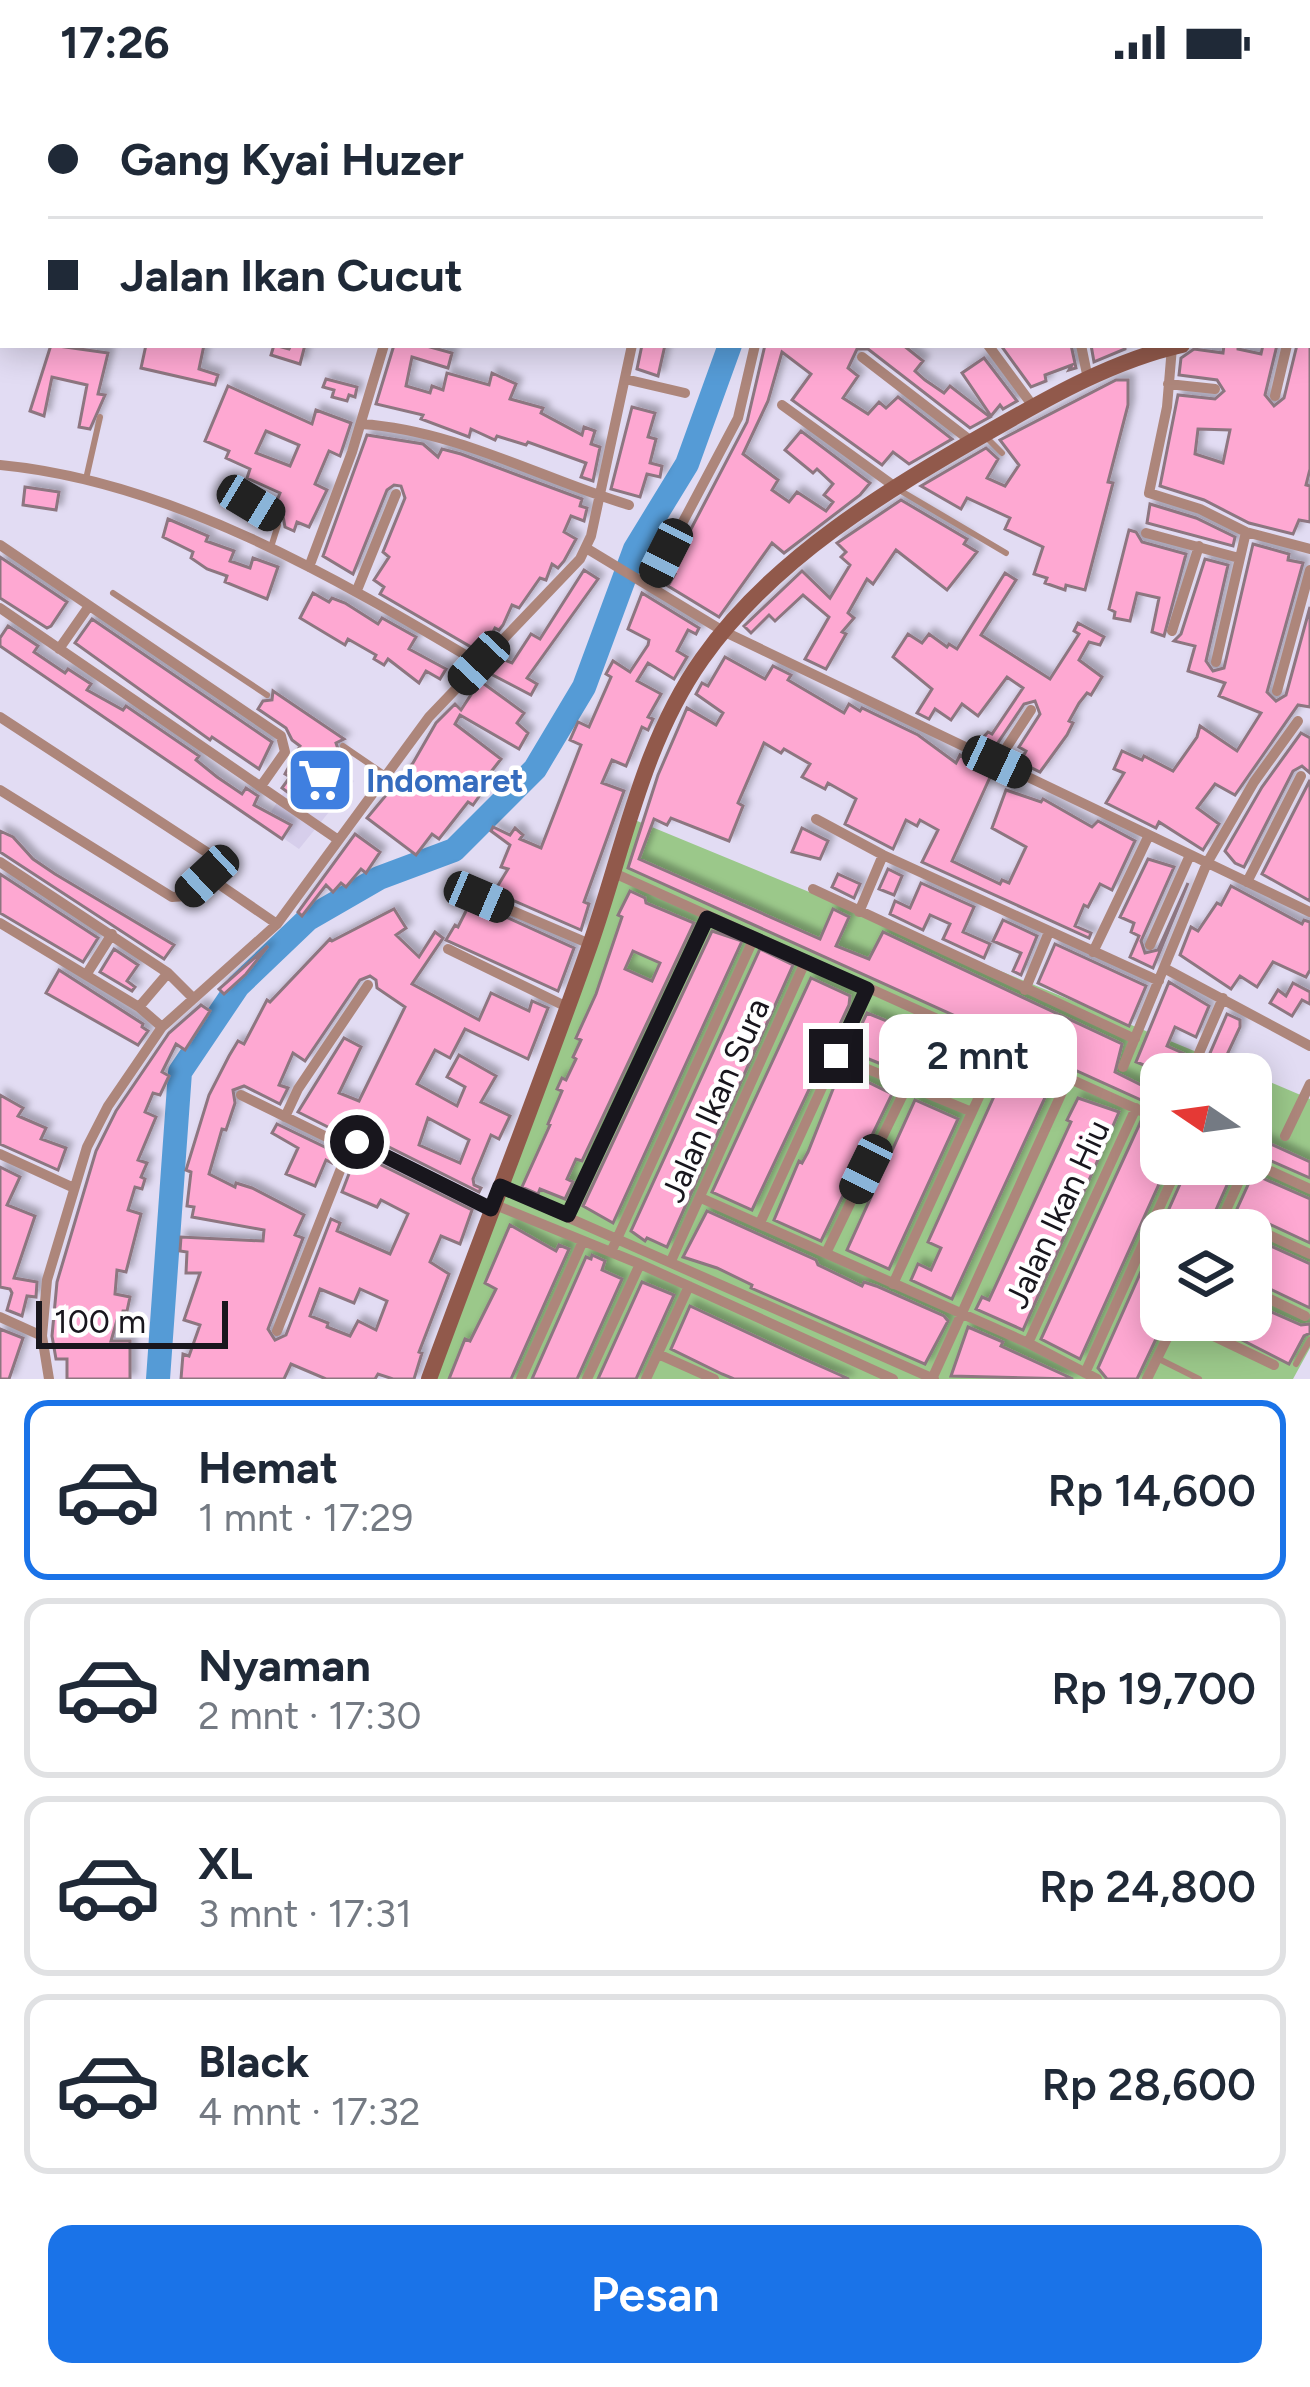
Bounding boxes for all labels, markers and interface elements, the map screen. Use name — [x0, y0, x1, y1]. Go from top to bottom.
text: 17:26 — [60, 15, 170, 69]
text: Gang Kyai Huzer — [120, 132, 464, 186]
text: Jalan Ikan Cucut — [120, 248, 463, 302]
car — [211, 469, 291, 537]
car — [634, 513, 698, 593]
car — [441, 624, 517, 702]
car — [957, 730, 1037, 794]
supermarket icon: Indomaret — [285, 745, 355, 815]
place label: Indomaret — [366, 761, 524, 800]
car — [168, 838, 246, 914]
car — [439, 866, 519, 928]
street label: Jalan Ikan Sura — [653, 992, 777, 1208]
callout: 2 mnt — [878, 1014, 1076, 1098]
route end — [809, 1029, 863, 1083]
text: 2 mnt — [927, 1032, 1029, 1079]
north arrow — [1140, 1053, 1272, 1185]
map controls — [1140, 1053, 1272, 1341]
street label: Jalan Ikan Hiu — [996, 1114, 1118, 1314]
route start — [330, 1115, 384, 1169]
car — [834, 1129, 898, 1209]
button: layers — [1140, 1209, 1272, 1341]
scale bar — [36, 1295, 228, 1348]
text: 100 m — [54, 1302, 146, 1341]
icon: car — [54, 1436, 162, 1544]
text: Hemat — [198, 1440, 338, 1494]
text: Rp 14,600 — [1048, 1463, 1256, 1517]
text: 1 mnt · 17:29 — [198, 1494, 413, 1541]
icon: car — [54, 1634, 162, 1742]
text: Nyaman — [198, 1638, 371, 1692]
text: Rp 19,700 — [1051, 1661, 1256, 1715]
text: 2 mnt · 17:30 — [198, 1692, 421, 1739]
icon: car — [54, 1832, 162, 1940]
text: XL — [198, 1836, 253, 1890]
text: Rp 24,800 — [1039, 1859, 1256, 1913]
text: 3 mnt · 17:31 — [198, 1890, 412, 1937]
icon: car — [54, 2030, 162, 2138]
text: Black — [198, 2034, 309, 2088]
text: Rp 28,600 — [1041, 2057, 1256, 2111]
text: 4 mnt · 17:32 — [198, 2088, 421, 2135]
button: Pesan — [48, 2225, 1262, 2363]

